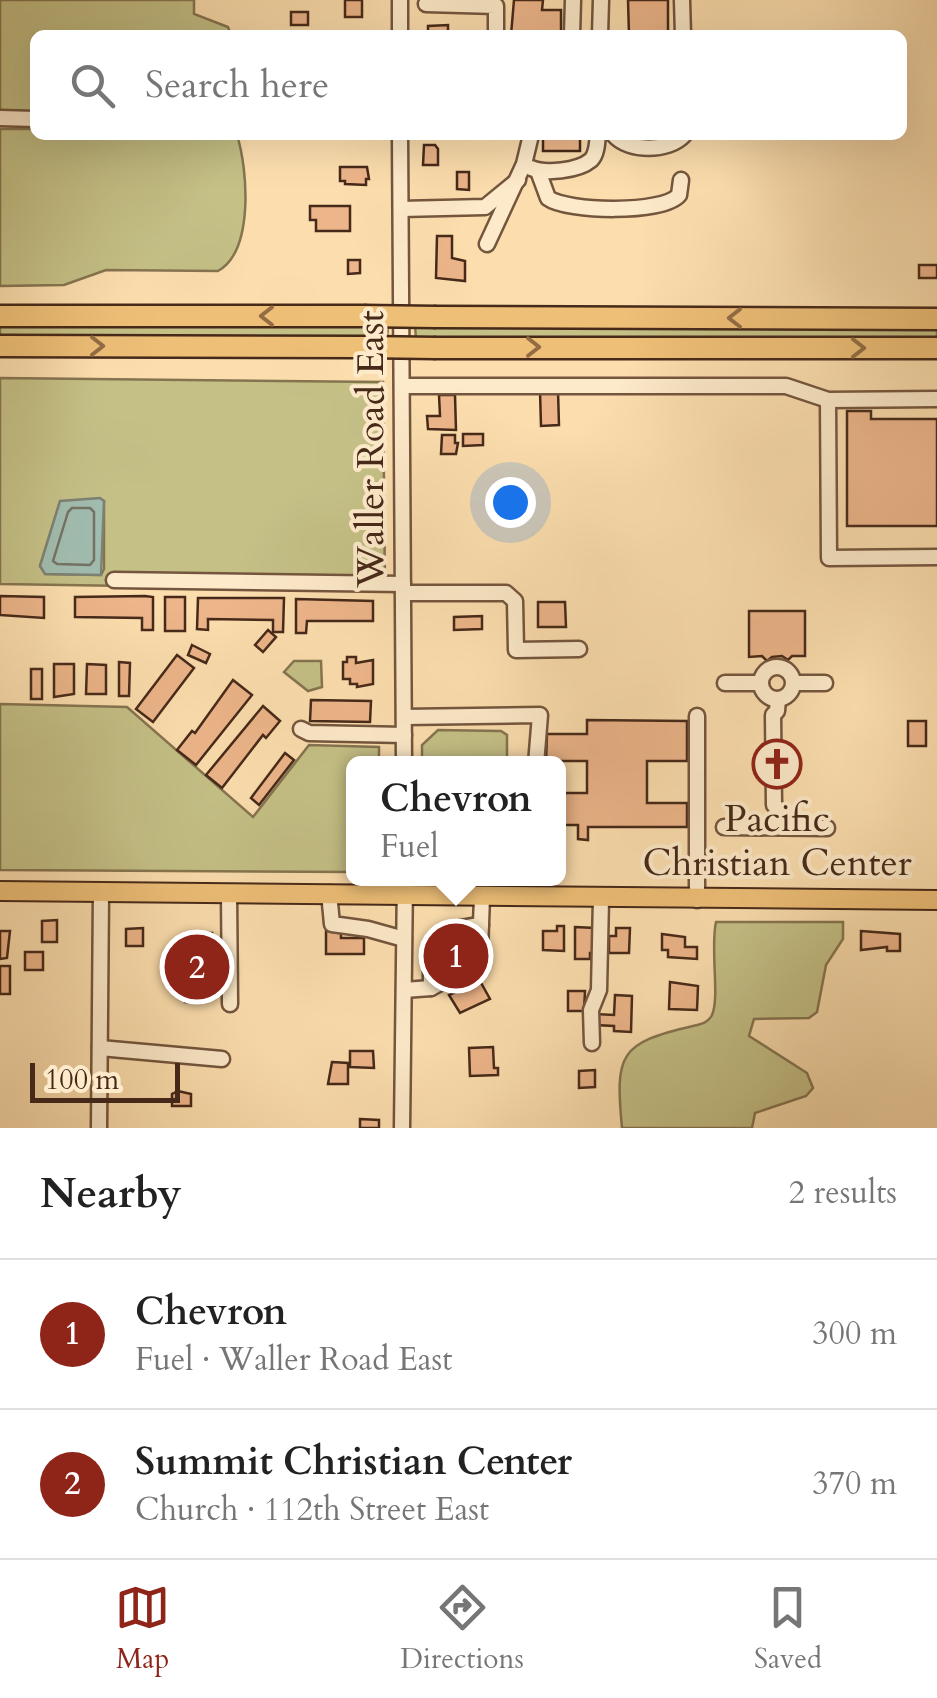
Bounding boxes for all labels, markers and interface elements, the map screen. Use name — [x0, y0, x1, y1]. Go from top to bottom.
search box — [30, 30, 907, 140]
icon: search — [65, 58, 120, 113]
text: Search here — [145, 59, 329, 111]
one-way arrow — [258, 305, 274, 327]
one-way arrow — [726, 307, 742, 329]
street label: Waller Road East — [345, 310, 397, 589]
one-way arrow — [90, 335, 106, 357]
one-way arrow — [526, 336, 542, 358]
one-way arrow — [852, 337, 867, 359]
your location — [485, 477, 536, 528]
church icon: Pacific Christian Center — [751, 738, 803, 790]
popup — [346, 756, 566, 886]
text: Chevron — [380, 773, 532, 825]
place label: Pacific Christian Center — [642, 793, 912, 889]
text: Fuel — [380, 825, 439, 869]
pin: 1 — [424, 918, 488, 994]
pin: 2 — [164, 930, 230, 1004]
scale bar — [30, 1058, 180, 1102]
text: 100 m — [45, 1061, 119, 1099]
text: Nearby — [40, 1165, 182, 1222]
text: 2 results — [789, 1171, 897, 1215]
text: Chevron — [135, 1286, 287, 1338]
text: 1 — [64, 1312, 81, 1356]
text: 300 m — [812, 1312, 897, 1356]
text: Fuel · Waller Road East — [135, 1338, 452, 1382]
text: Summit Christian Center — [135, 1436, 572, 1488]
text: 2 — [64, 1462, 81, 1506]
text: 370 m — [812, 1462, 897, 1506]
text: Church · 112th Street East — [135, 1488, 489, 1532]
tab: Map — [115, 1580, 170, 1678]
tab: Directions — [400, 1580, 524, 1678]
tab: Saved — [754, 1580, 822, 1678]

